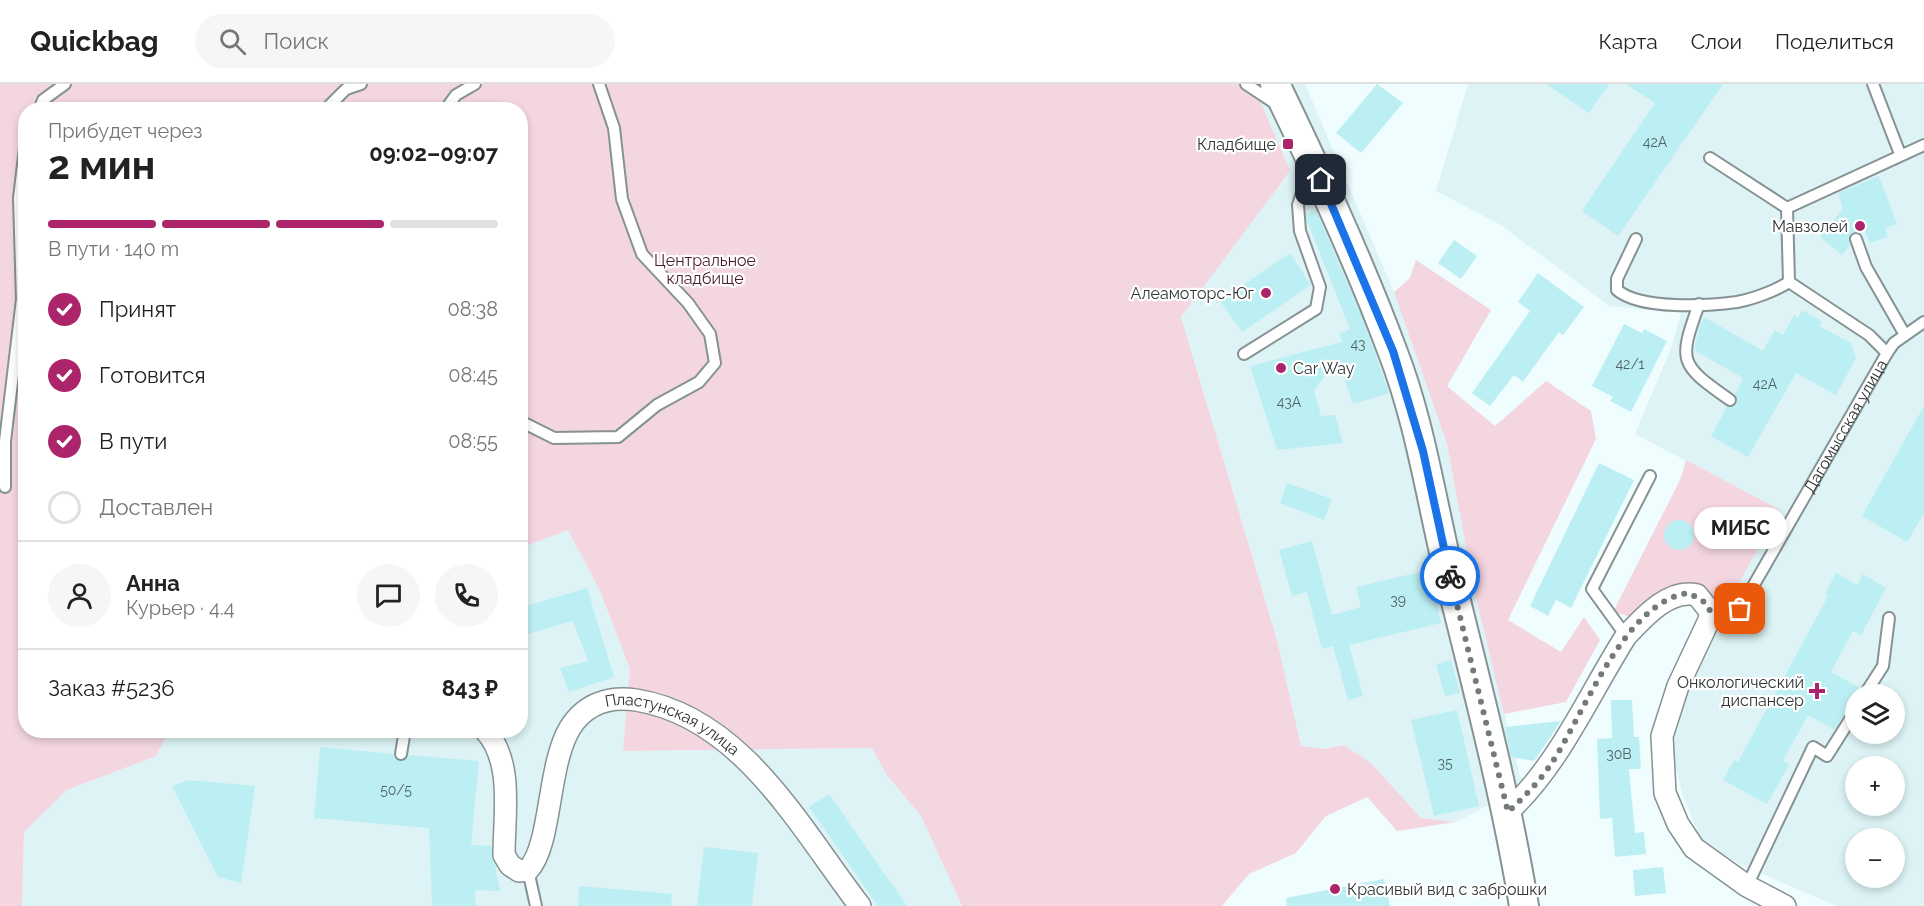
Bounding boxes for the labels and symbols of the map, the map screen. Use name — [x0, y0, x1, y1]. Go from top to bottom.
house number: 42А — [1643, 134, 1668, 150]
place label: Кладбище — [1197, 135, 1276, 154]
marker: Кладбище — [1281, 137, 1295, 151]
pin — [1295, 154, 1346, 205]
place label: Мавзолей — [1772, 217, 1848, 236]
marker: Мавзолей — [1853, 219, 1867, 233]
park label: Центральное кладбище — [654, 251, 756, 288]
place label: Алеамоторс-Юг — [1131, 284, 1255, 303]
marker: Алеамоторс-Юг — [1259, 286, 1273, 300]
house number: 43 — [1350, 336, 1366, 352]
house number: 42/1 — [1615, 356, 1645, 372]
street label: Дагомысская улица — [1799, 356, 1891, 496]
place label: Car Way — [1293, 359, 1355, 378]
marker: Car Way — [1274, 361, 1288, 375]
house number: 42А — [1753, 376, 1778, 392]
house number: 43А — [1277, 394, 1302, 410]
callout: МИБС — [1694, 507, 1786, 549]
courier — [1420, 546, 1480, 606]
pin — [1714, 583, 1765, 634]
house number: 39 — [1390, 592, 1406, 608]
place label: Онкологический диспансер — [1677, 673, 1804, 710]
marker: Онкологический диспансер — [1808, 682, 1826, 700]
street label: Пластунская улица — [603, 689, 744, 759]
house number: 30В — [1606, 746, 1632, 762]
house number: 35 — [1437, 755, 1453, 771]
house number: 50/5 — [380, 782, 412, 798]
place label: Красивый вид с заброшки — [1347, 880, 1547, 899]
marker: Красивый вид с заброшки — [1328, 882, 1342, 896]

